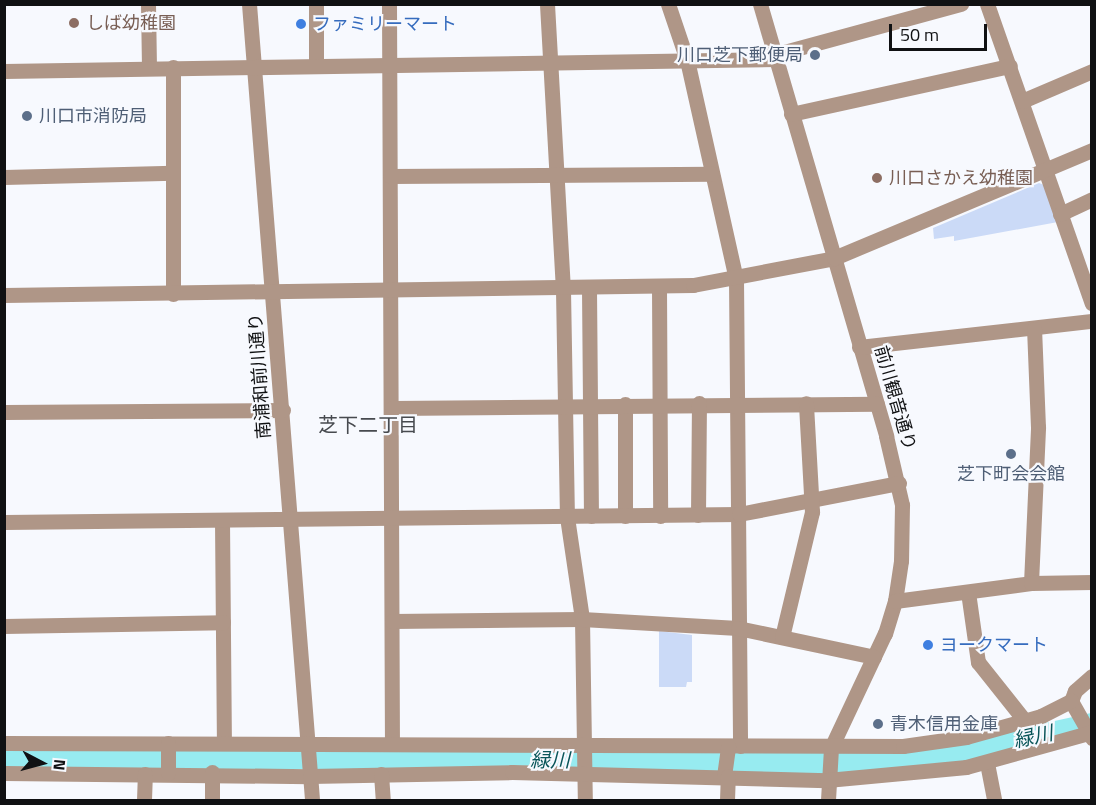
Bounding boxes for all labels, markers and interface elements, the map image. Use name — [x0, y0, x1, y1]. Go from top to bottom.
place label: しば幼稚園 — [86, 12, 176, 34]
scale bar — [892, 12, 990, 50]
place label: ファミリーマート — [313, 13, 457, 35]
marker: しば幼稚園 — [67, 16, 81, 30]
marker: ファミリーマート — [294, 17, 308, 31]
text: 50 m — [900, 21, 939, 48]
place label: 川口芝下郵便局 — [677, 44, 803, 66]
marker: 川口芝下郵便局 — [808, 48, 822, 62]
place label: 川口市消防局 — [39, 105, 147, 127]
marker: 川口市消防局 — [20, 109, 34, 123]
place label: 川口さかえ幼稚園 — [889, 167, 1033, 189]
marker: 川口さかえ幼稚園 — [870, 171, 884, 185]
street label: 南浦和前川通り — [245, 312, 275, 440]
street label: 前川観音通り — [870, 343, 920, 453]
district label: 芝下二丁目 — [318, 412, 418, 436]
marker: 芝下町会会館 — [1004, 447, 1018, 461]
place label: 芝下町会会館 — [957, 463, 1065, 485]
place label: ヨークマート — [940, 634, 1048, 656]
marker: ヨークマート — [921, 638, 935, 652]
place label: 青木信用金庫 — [890, 713, 998, 735]
marker: 青木信用金庫 — [871, 717, 885, 731]
water label: 緑川 — [1011, 720, 1055, 752]
north arrow — [12, 733, 72, 793]
water label: 緑川 — [530, 747, 570, 771]
text: N — [47, 758, 72, 772]

